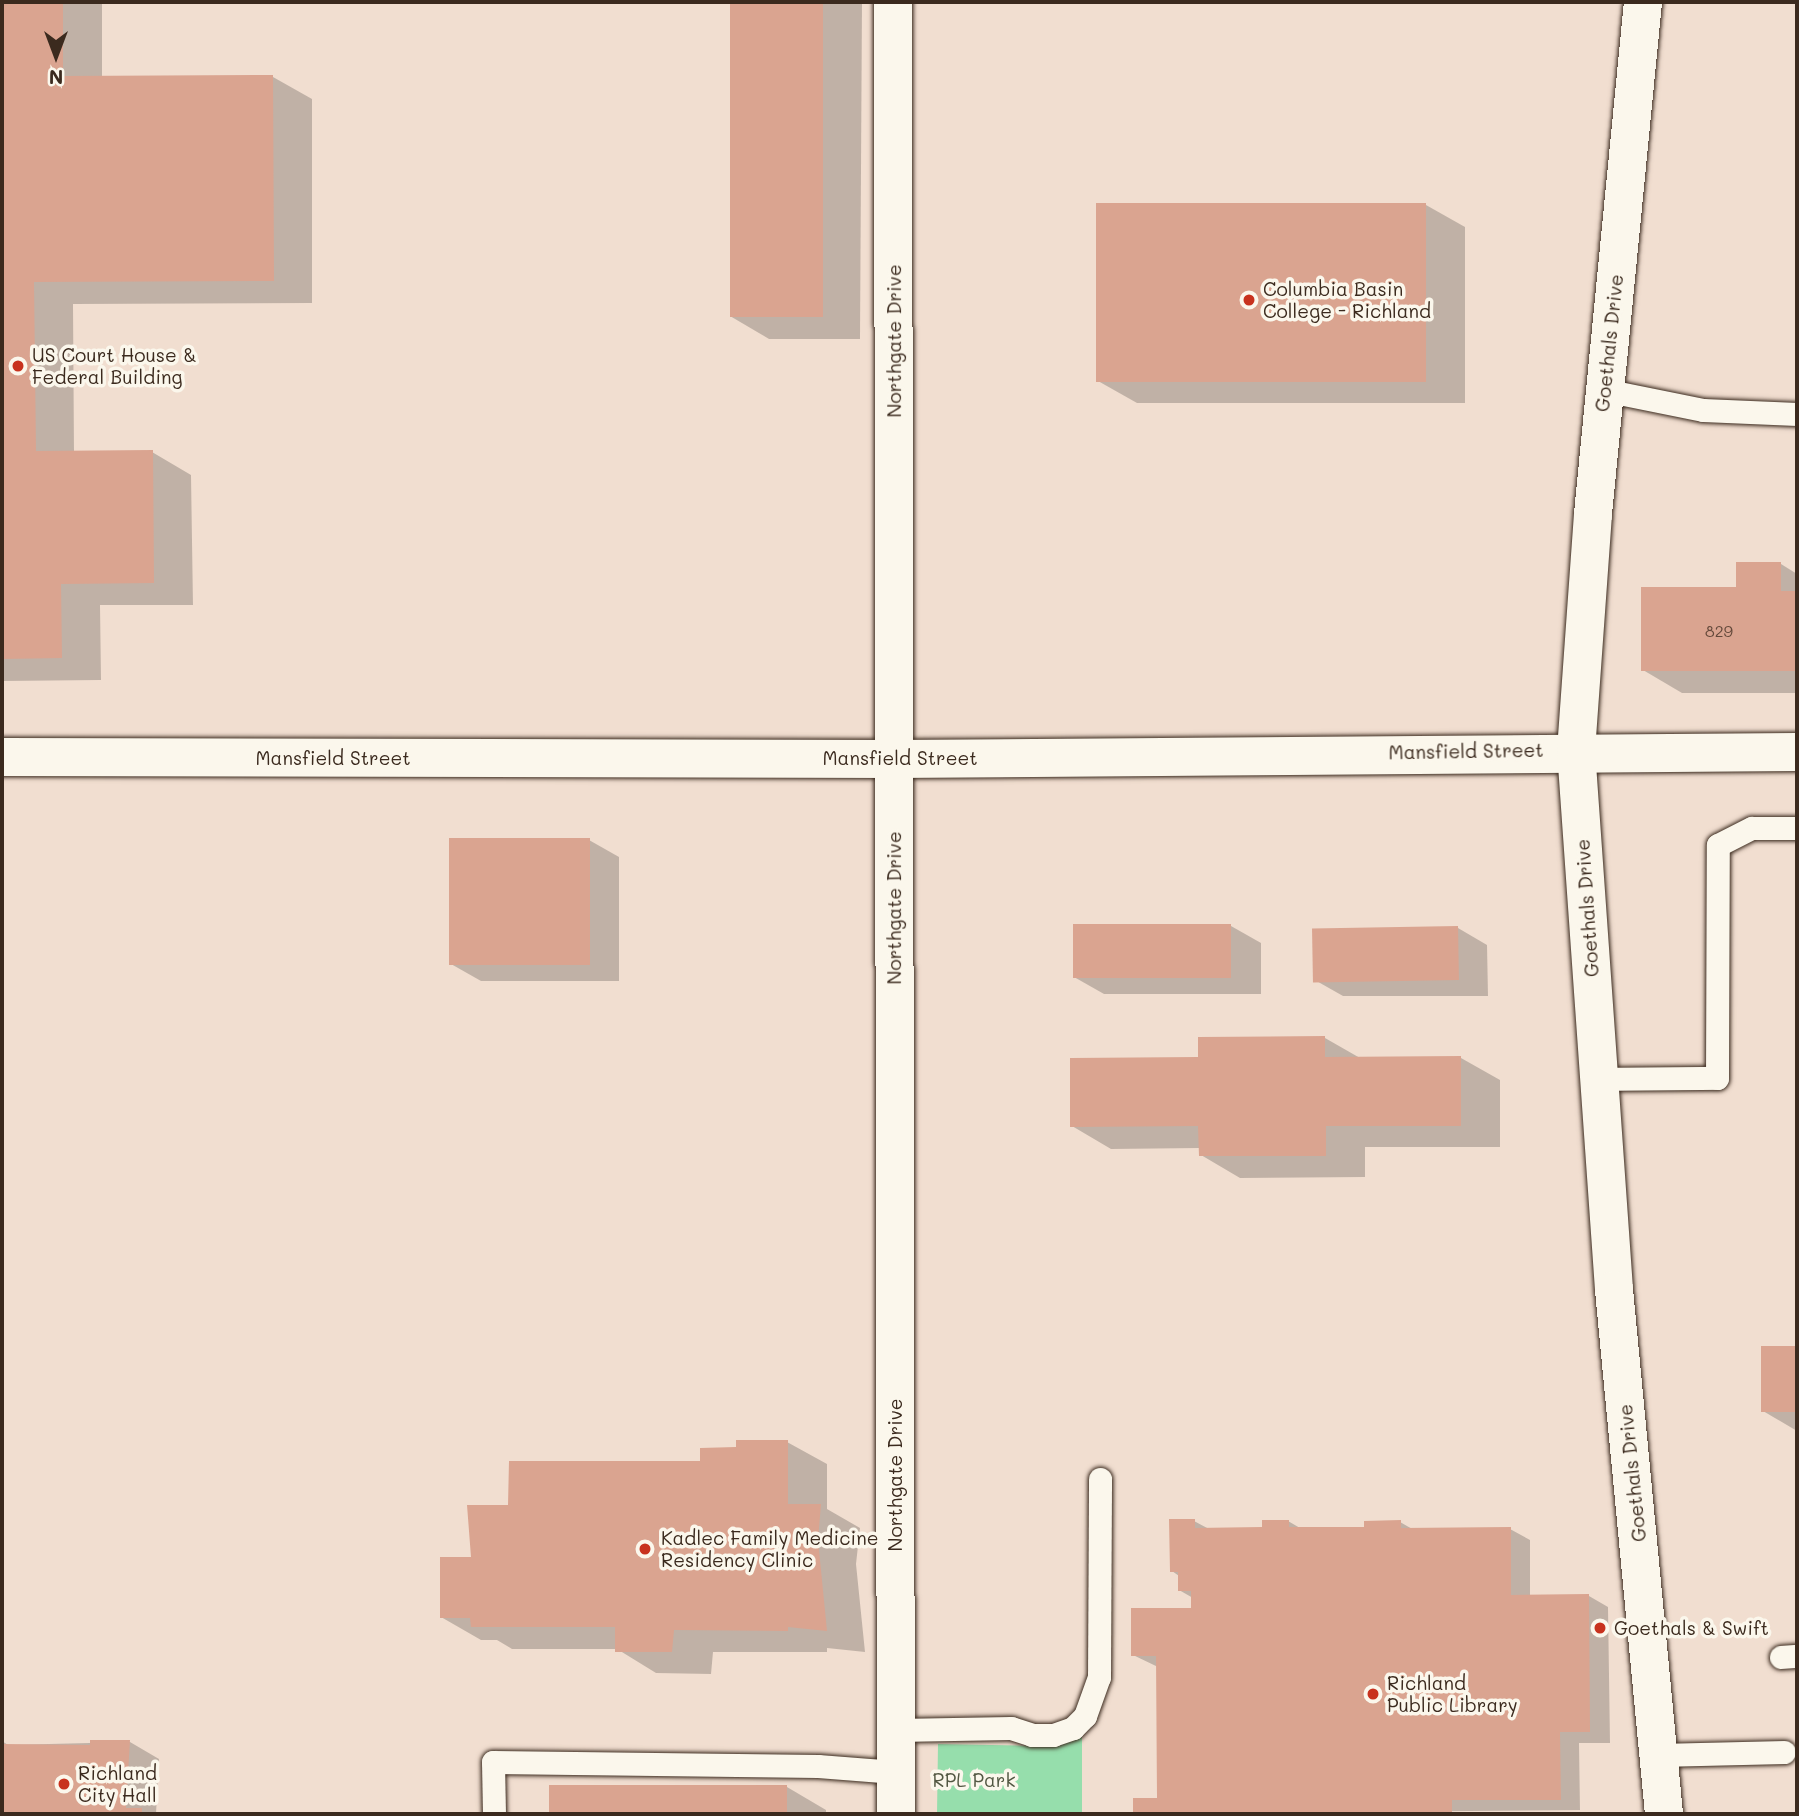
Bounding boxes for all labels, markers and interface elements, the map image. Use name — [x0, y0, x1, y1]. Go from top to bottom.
north arrow — [21, 21, 91, 91]
text: N — [49, 65, 63, 90]
street label: Northgate Drive — [883, 264, 905, 418]
street label: Goethals Drive — [1590, 273, 1628, 413]
place label: Columbia Basin College - Richland — [1263, 278, 1431, 322]
marker: Columbia Basin College - Richland — [1241, 292, 1257, 308]
place label: US Court House & Federal Building — [32, 344, 197, 388]
marker: US Court House & Federal Building — [10, 358, 26, 374]
house number: 829 — [1705, 621, 1733, 641]
street label: Mansfield Street — [1388, 738, 1544, 764]
street label: Mansfield Street — [255, 747, 411, 769]
street label: Mansfield Street — [822, 747, 978, 769]
street label: Northgate Drive — [883, 831, 905, 985]
street label: Goethals Drive — [1571, 838, 1603, 978]
street label: Northgate Drive — [884, 1398, 906, 1552]
street label: Goethals Drive — [1613, 1403, 1651, 1543]
place label: Kadlec Family Medicine Residency Clinic — [661, 1527, 878, 1571]
marker: Kadlec Family Medicine Residency Clinic — [635, 1539, 655, 1559]
place label: Goethals & Swift — [1614, 1617, 1769, 1639]
marker: Goethals & Swift — [1592, 1620, 1608, 1636]
place label: Richland Public Library — [1387, 1672, 1518, 1716]
marker: Richland Public Library — [1365, 1686, 1381, 1702]
place label: Richland City Hall — [78, 1762, 157, 1806]
park label: RPL Park — [933, 1769, 1015, 1791]
marker: Richland City Hall — [56, 1776, 72, 1792]

